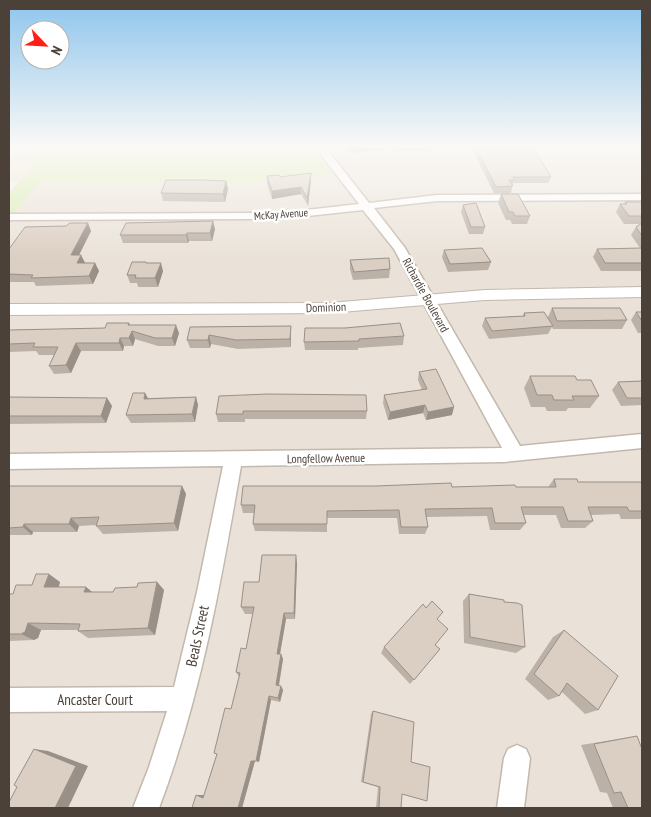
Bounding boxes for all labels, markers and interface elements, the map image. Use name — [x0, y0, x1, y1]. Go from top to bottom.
north arrow — [20, 20, 70, 70]
text: N — [47, 43, 67, 58]
street label: McKay Avenue — [253, 205, 309, 223]
street label: Richardie Boulevard — [399, 255, 453, 335]
street label: Dominion — [306, 299, 346, 315]
street label: Longfellow Avenue — [287, 450, 365, 466]
street label: Beals Street — [181, 604, 213, 668]
street label: Ancaster Court — [57, 690, 133, 709]

